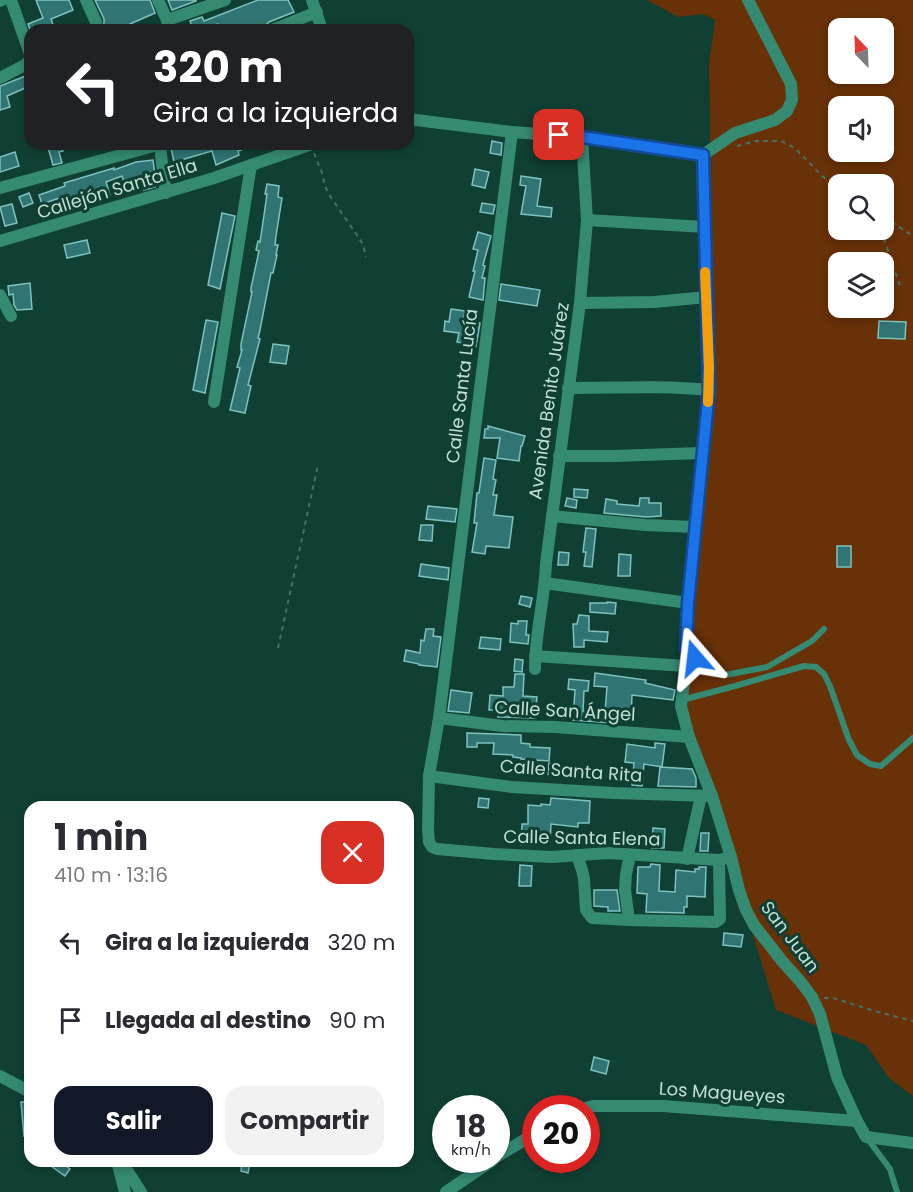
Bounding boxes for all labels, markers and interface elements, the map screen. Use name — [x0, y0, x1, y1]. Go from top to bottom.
north arrow — [828, 18, 894, 84]
map controls — [828, 18, 894, 318]
text: 320 m — [153, 38, 283, 97]
icon: left — [54, 48, 132, 126]
text: Gira a la izquierda — [153, 94, 398, 131]
button: sound — [828, 96, 894, 162]
pin — [533, 109, 584, 160]
icon: arrive — [542, 118, 575, 151]
street label: Callejón Santa Ella — [34, 152, 200, 225]
button: search — [828, 174, 894, 240]
button: layers — [828, 252, 894, 318]
street label: Avenida Benito Juárez — [522, 301, 575, 501]
street label: Calle Santa Lucía — [440, 307, 483, 465]
position arrow — [663, 626, 727, 690]
street label: Calle San Ángel — [494, 694, 636, 727]
street label: Calle Santa Rita — [499, 753, 643, 788]
text: 1 min — [54, 812, 148, 863]
button: close — [321, 821, 384, 884]
street label: Calle Santa Elena — [503, 824, 661, 851]
text: 410 m · 13:16 — [54, 861, 168, 889]
street label: San Juan — [755, 896, 826, 978]
icon: left — [54, 926, 87, 959]
text: Gira a la izquierda — [105, 927, 309, 958]
text: 320 m — [327, 927, 395, 958]
icon: arrive — [54, 1004, 87, 1037]
text: Llegada al destino — [105, 1005, 311, 1036]
text: 90 m — [329, 1005, 385, 1036]
street label: Los Magueyes — [658, 1076, 786, 1109]
button: Salir — [54, 1086, 213, 1155]
button: Compartir — [225, 1086, 384, 1155]
speed limit sign: 20 — [522, 1095, 600, 1173]
text: 18 — [456, 1105, 486, 1148]
text: km/h — [451, 1139, 491, 1160]

